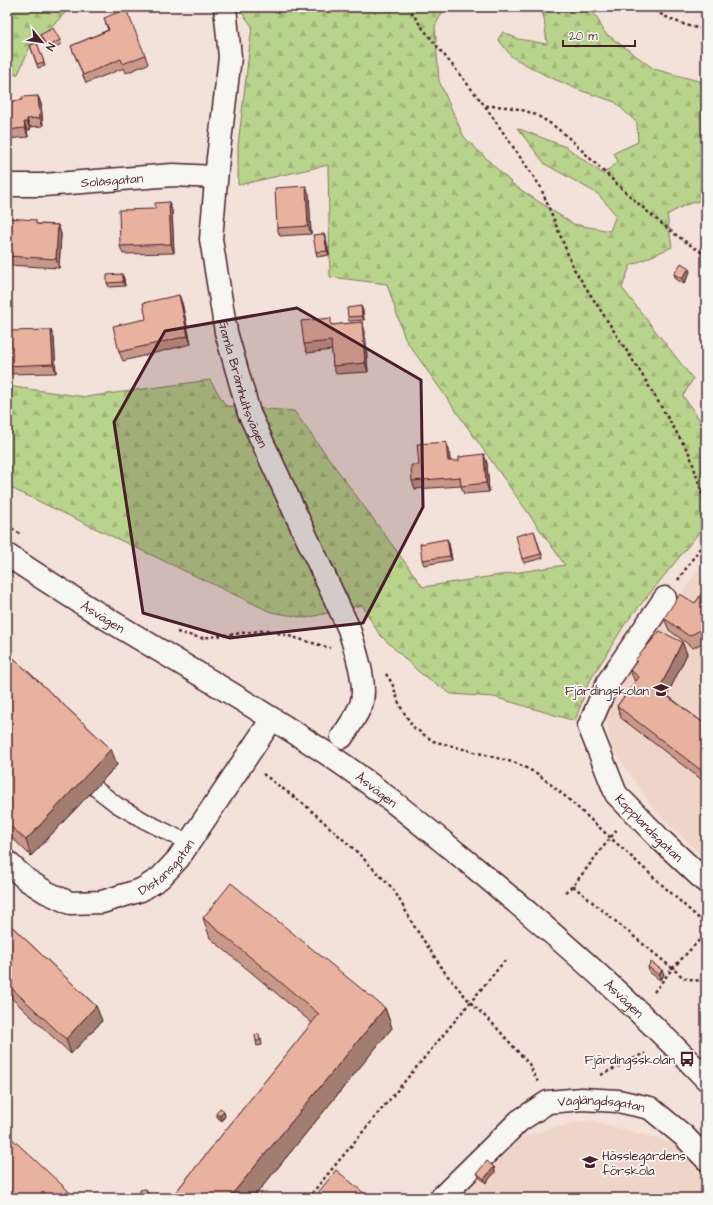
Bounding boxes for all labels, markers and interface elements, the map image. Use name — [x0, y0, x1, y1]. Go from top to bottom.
north arrow — [22, 22, 62, 62]
scale bar — [563, 22, 635, 48]
text: 20 m — [569, 28, 598, 45]
text: N — [42, 40, 59, 53]
street label: Solåsgatan — [80, 169, 144, 192]
street label: Gamla Brämhultsvägen — [214, 319, 272, 451]
street label: Åsvägen — [77, 597, 128, 638]
school or university icon: Fjärdingskolan — [652, 681, 670, 699]
place label: Fjärdingskolan — [565, 682, 649, 701]
street label: Åsvägen — [352, 768, 401, 812]
street label: Kapplandsgatan — [611, 790, 687, 866]
street label: Distansgatan — [135, 835, 199, 900]
street label: Åsvägen — [600, 976, 648, 1022]
bus stop icon: Fjärdingsskolan — [678, 1050, 696, 1068]
place label: Fjärdingsskolan — [585, 1051, 675, 1070]
street label: Våglängdsgatan — [557, 1091, 647, 1117]
place label: Hässlegårdens förskola — [602, 1147, 686, 1180]
school or university icon: Hässlegårdens förskola — [581, 1153, 599, 1171]

